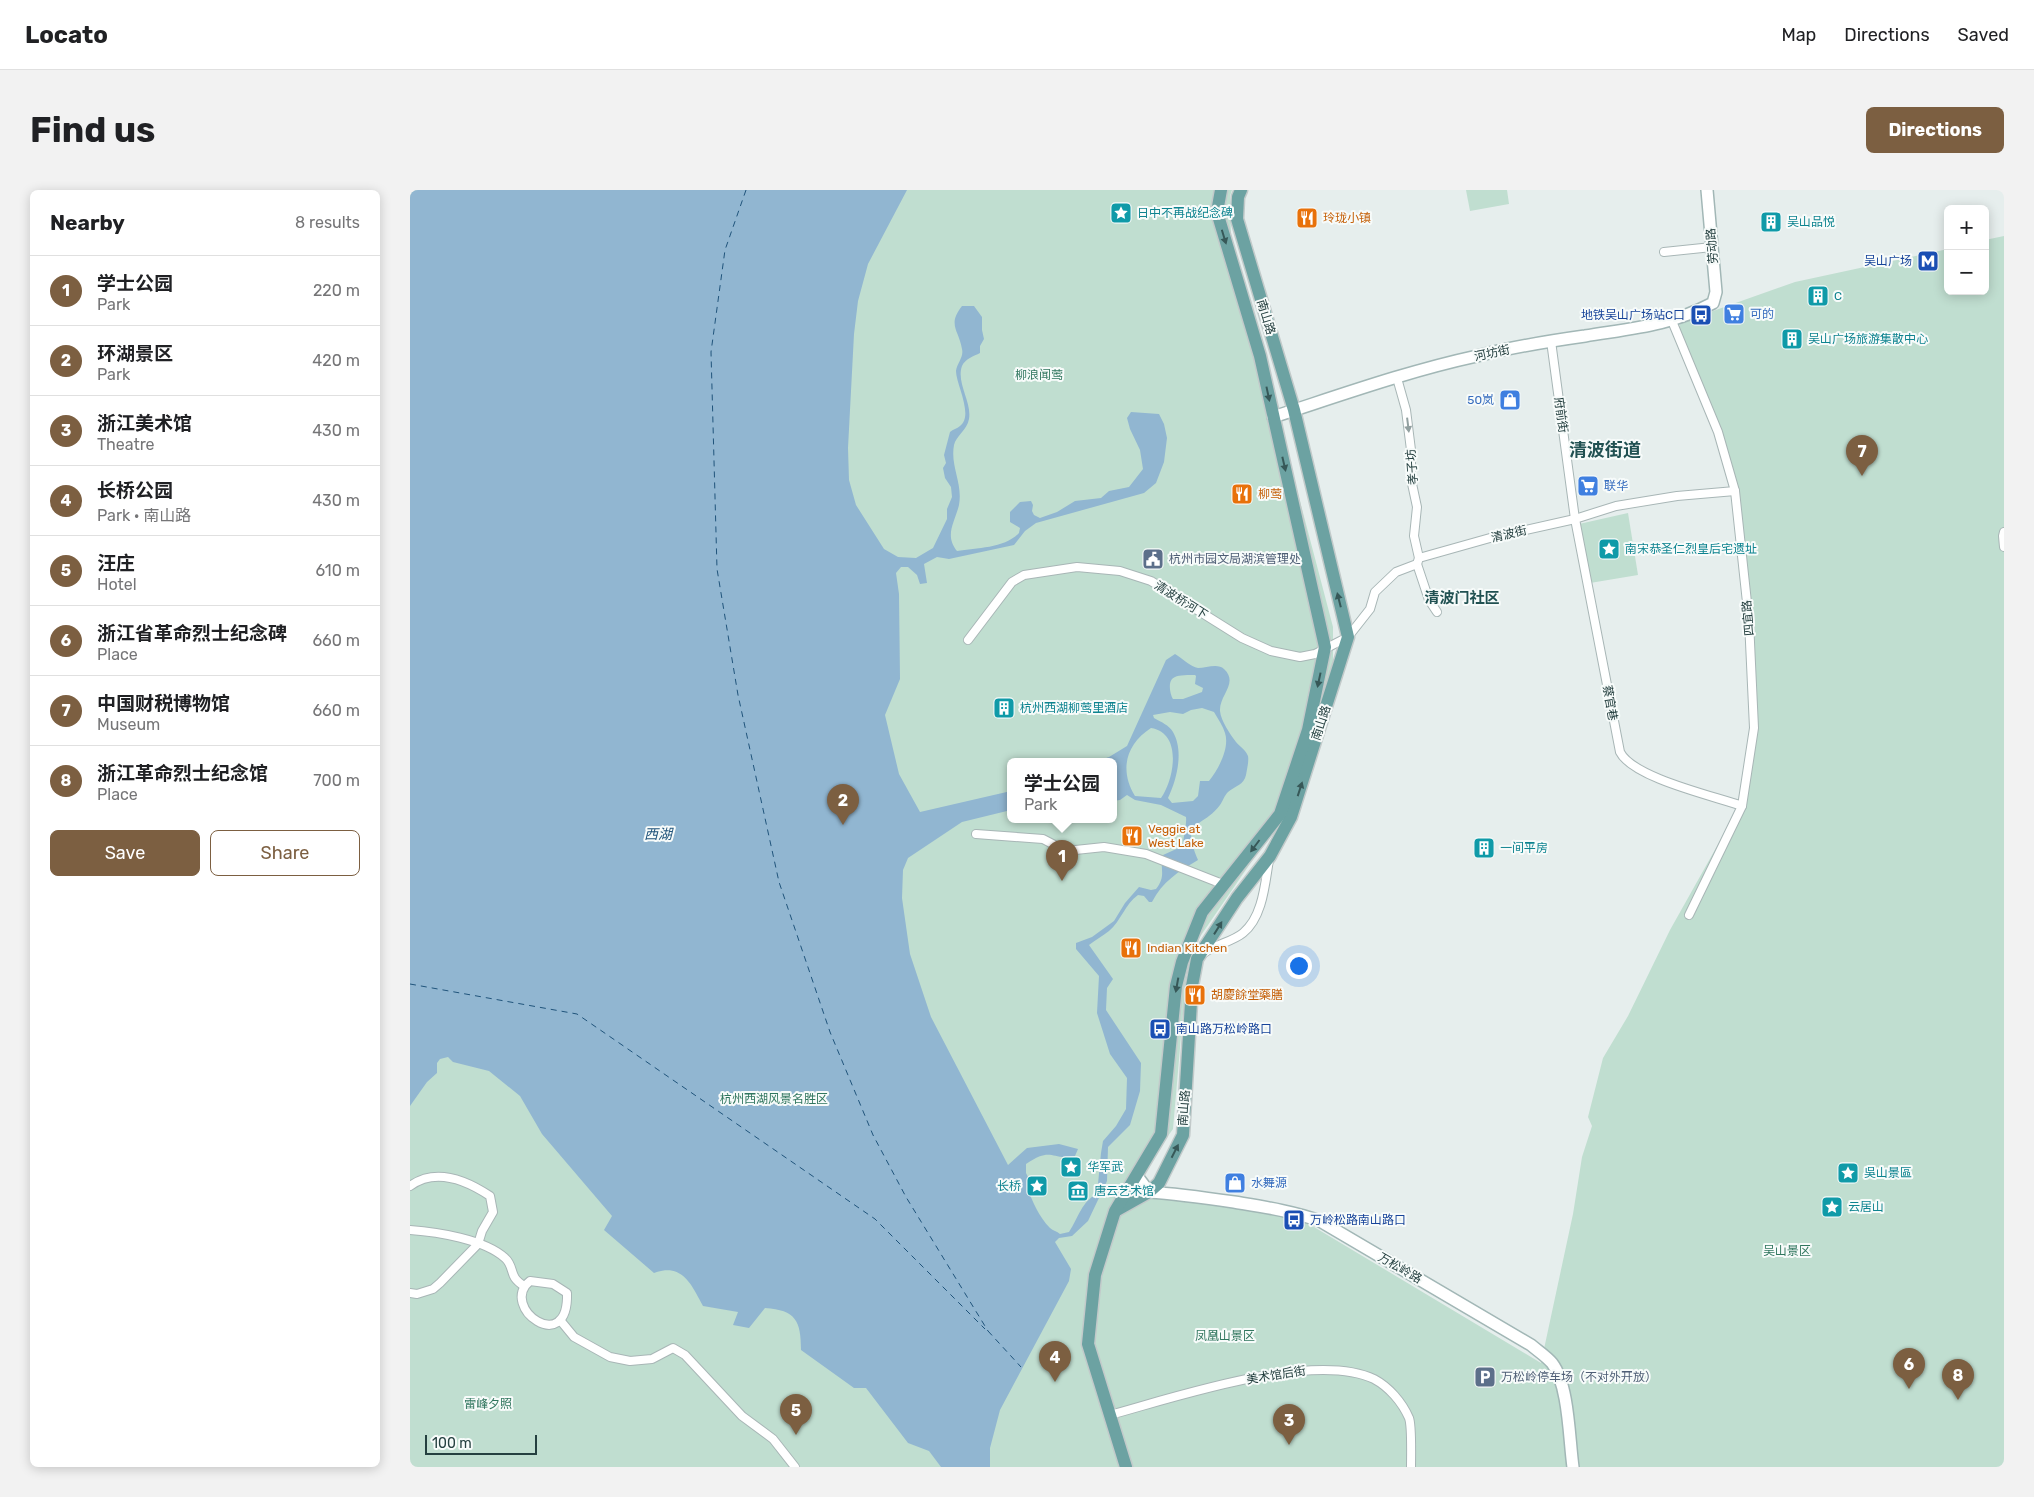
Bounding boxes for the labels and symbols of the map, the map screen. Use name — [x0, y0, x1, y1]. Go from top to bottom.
place icon: 日中不再战纪念碑 — [1109, 201, 1133, 225]
place label: 日中不再战纪念碑 — [1137, 206, 1233, 220]
restaurant icon: 玲珑小镇 — [1295, 206, 1319, 230]
building icon: 吴山品悦 — [1759, 210, 1783, 234]
place label: 玲珑小镇 — [1323, 211, 1371, 225]
place label: 吴山品悦 — [1787, 215, 1835, 229]
street label: 劳动路 — [1703, 227, 1721, 265]
one-way arrow — [1221, 230, 1229, 245]
metro station icon: 吴山广场 — [1916, 249, 1940, 273]
place label: 吴山广场 — [1864, 254, 1912, 268]
building icon: C — [1806, 284, 1830, 308]
place label: C — [1834, 289, 1842, 303]
street label: 南山路 — [1254, 298, 1278, 336]
supermarket icon: 可的 — [1722, 302, 1746, 326]
bus stop icon: 地铁吴山广场站C口 — [1689, 303, 1713, 327]
place label: 可的 — [1750, 307, 1774, 321]
place label: 地铁吴山广场站C口 — [1581, 308, 1685, 322]
building icon: 吴山广场旅游集散中心 — [1780, 327, 1804, 351]
place label: 吴山广场旅游集散中心 — [1808, 332, 1928, 346]
street label: 河坊街 — [1473, 342, 1511, 364]
park label: 柳浪闻莺 — [1015, 368, 1063, 382]
one-way arrow — [1264, 386, 1272, 401]
shop icon: 50岚 — [1498, 388, 1522, 412]
place label: 50岚 — [1467, 393, 1494, 407]
street label: 府前街 — [1552, 396, 1570, 434]
one-way arrow — [1404, 417, 1412, 433]
pin: 7 — [1846, 435, 1878, 476]
district label: 清波街道 — [1569, 439, 1641, 461]
street label: 孝子坊 — [1404, 449, 1420, 485]
one-way arrow — [1280, 457, 1288, 472]
supermarket icon: 联华 — [1576, 474, 1600, 498]
place label: 联华 — [1604, 479, 1628, 493]
restaurant icon: 柳莺 — [1230, 482, 1254, 506]
place label: 柳莺 — [1258, 487, 1282, 501]
street label: 清波街 — [1490, 523, 1528, 545]
place icon: 南宋恭圣仁烈皇后宅遗址 — [1597, 537, 1621, 561]
place label: 南宋恭圣仁烈皇后宅遗址 — [1625, 542, 1757, 556]
public building icon: 杭州市园文局湖滨管理处 — [1141, 547, 1165, 571]
place label: 杭州市园文局湖滨管理处 — [1169, 552, 1301, 566]
street label: 清波桥河下 — [1152, 578, 1210, 622]
district label: 清波门社区 — [1424, 589, 1500, 607]
one-way arrow — [1335, 593, 1343, 608]
street label: 四宜路 — [1739, 599, 1757, 637]
one-way arrow — [1314, 672, 1322, 688]
street label: 蔡官巷 — [1600, 684, 1620, 722]
building icon: 杭州西湖柳莺里酒店 — [992, 696, 1016, 720]
place label: 杭州西湖柳莺里酒店 — [1020, 701, 1128, 715]
street label: 南山路 — [1309, 704, 1333, 742]
one-way arrow — [1296, 781, 1304, 796]
pin: 2 — [827, 784, 859, 825]
place label: Veggie at West Lake — [1148, 822, 1204, 850]
restaurant icon: Veggie at West Lake — [1120, 824, 1144, 848]
water label: 西湖 — [644, 826, 674, 843]
building icon: 一间平房 — [1472, 836, 1496, 860]
one-way arrow — [1250, 839, 1261, 852]
pin: 1 — [1046, 840, 1078, 881]
place label: 一间平房 — [1500, 841, 1548, 855]
one-way arrow — [1213, 921, 1223, 934]
restaurant icon: Indian Kitchen — [1119, 936, 1143, 960]
place label: Indian Kitchen — [1147, 941, 1227, 955]
your location — [1286, 953, 1312, 979]
one-way arrow — [1172, 977, 1180, 993]
restaurant icon: 胡慶餘堂藥膳 — [1183, 983, 1207, 1007]
place label: 胡慶餘堂藥膳 — [1211, 988, 1283, 1002]
bus stop icon: 南山路万松岭路口 — [1148, 1017, 1172, 1041]
place label: 南山路万松岭路口 — [1176, 1022, 1272, 1036]
street label: 南山路 — [1176, 1090, 1192, 1126]
park label: 杭州西湖风景名胜区 — [720, 1092, 828, 1106]
one-way arrow — [1171, 1144, 1179, 1158]
place icon: 华军武 — [1059, 1155, 1083, 1179]
place label: 华军武 — [1087, 1160, 1123, 1174]
place icon: 吳山景區 — [1836, 1161, 1860, 1185]
place label: 吳山景區 — [1864, 1166, 1912, 1180]
shop icon: 水舞源 — [1223, 1171, 1247, 1195]
place icon: 长桥 — [1025, 1174, 1049, 1198]
place label: 水舞源 — [1251, 1176, 1287, 1190]
place label: 长桥 — [997, 1179, 1021, 1193]
museum icon: 唐云艺术馆 — [1066, 1179, 1090, 1203]
place label: 唐云艺术馆 — [1094, 1184, 1154, 1198]
place icon: 云居山 — [1820, 1195, 1844, 1219]
place label: 云居山 — [1848, 1200, 1884, 1214]
bus stop icon: 万岭松路南山路口 — [1282, 1208, 1306, 1232]
place label: 万岭松路南山路口 — [1310, 1213, 1406, 1227]
park label: 吴山景区 — [1763, 1244, 1811, 1258]
street label: 万松岭路 — [1376, 1250, 1424, 1286]
park label: 凤凰山景区 — [1195, 1329, 1255, 1343]
pin: 4 — [1039, 1341, 1071, 1382]
pin: 6 — [1893, 1348, 1925, 1389]
pin: 8 — [1942, 1359, 1974, 1400]
street label: 美术馆后街 — [1245, 1363, 1307, 1387]
parking icon: 万松岭停车场（不对外开放） — [1473, 1365, 1497, 1389]
place label: 万松岭停车场（不对外开放） — [1501, 1370, 1657, 1384]
pin: 5 — [780, 1394, 812, 1435]
park label: 雷峰夕照 — [464, 1397, 512, 1411]
pin: 3 — [1273, 1404, 1305, 1445]
scale bar — [425, 1432, 538, 1455]

